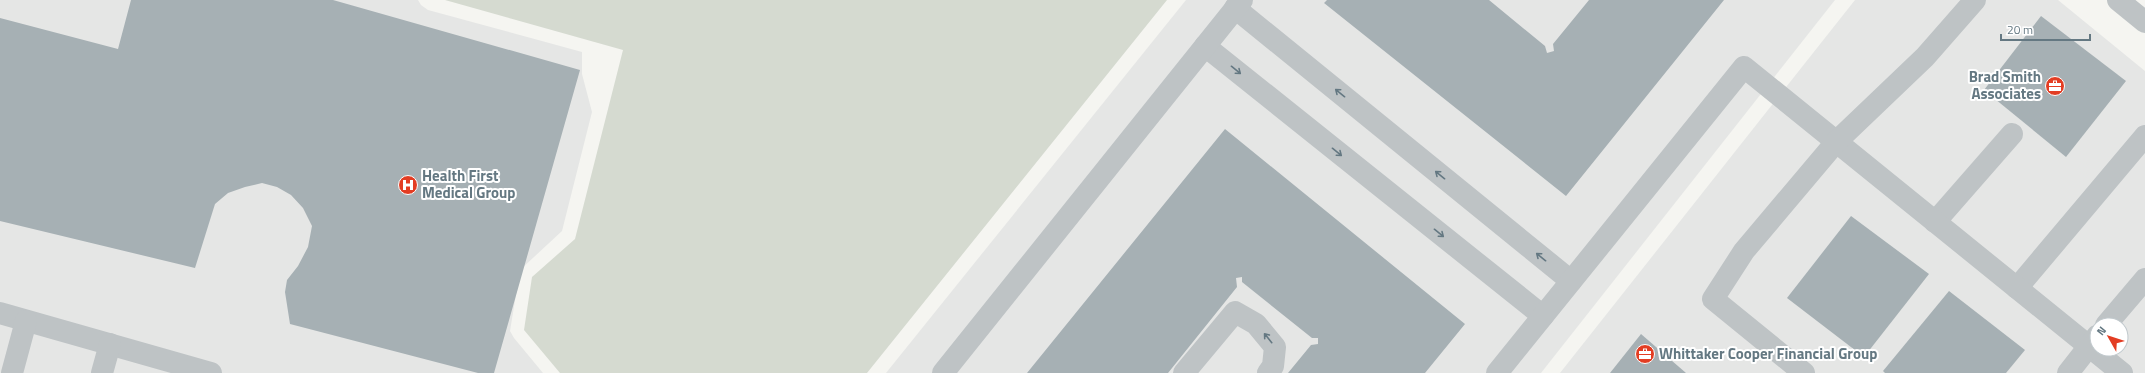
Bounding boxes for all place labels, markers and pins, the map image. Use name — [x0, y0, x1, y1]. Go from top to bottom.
place label: Brad Smith Associates — [1969, 65, 2041, 105]
office icon: Brad Smith Associates — [2044, 75, 2066, 97]
place label: Health First Medical Group — [422, 164, 515, 204]
hospital icon: Health First Medical Group — [397, 174, 419, 196]
place label: Whittaker Cooper Financial Group — [1659, 342, 1877, 365]
office icon: Whittaker Cooper Financial Group — [1634, 343, 1656, 365]

